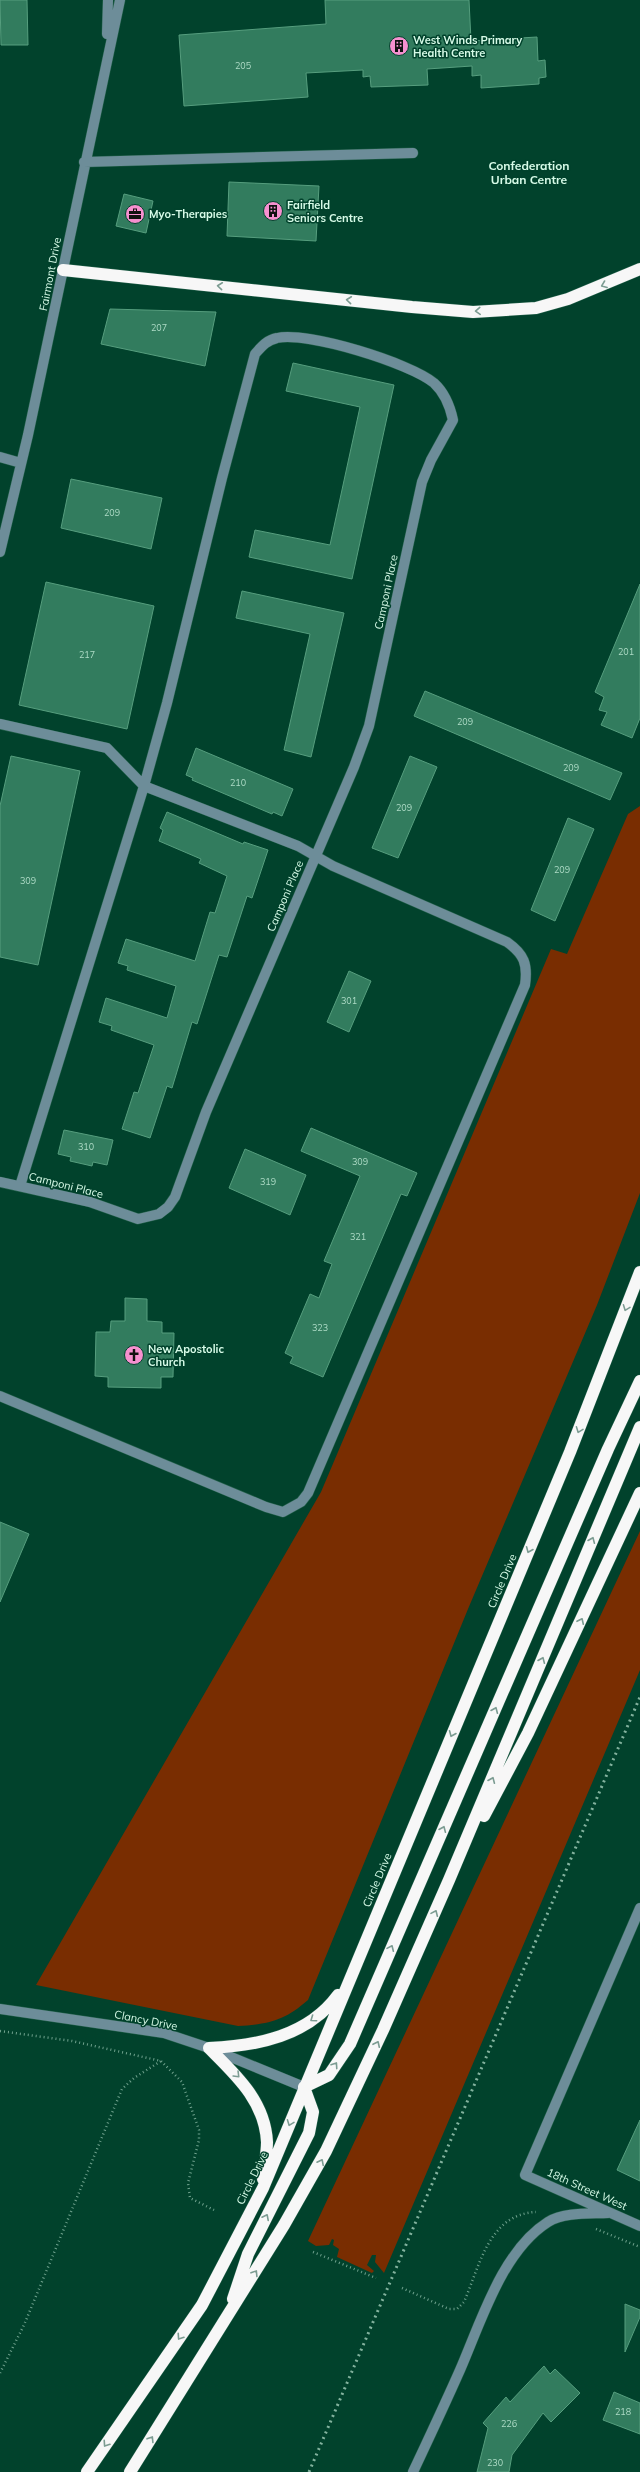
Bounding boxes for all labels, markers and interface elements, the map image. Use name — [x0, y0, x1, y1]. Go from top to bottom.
place label: West Winds Primary Health Centre — [413, 33, 522, 60]
building icon: West Winds Primary Health Centre — [388, 35, 410, 57]
house number: 205 — [235, 60, 252, 71]
district label: Confederation Urban Centre — [488, 158, 570, 187]
place label: Fairfield Seniors Centre — [287, 198, 363, 225]
building icon: Fairfield Seniors Centre — [262, 200, 284, 222]
office icon: Myo-Therapies — [124, 203, 146, 225]
place label: Myo-Therapies — [149, 207, 228, 221]
street label: Fairmont Drive — [36, 236, 64, 312]
one-way arrow — [601, 280, 608, 288]
one-way arrow — [217, 282, 223, 291]
one-way arrow — [346, 296, 352, 305]
one-way arrow — [475, 307, 481, 315]
house number: 207 — [151, 322, 167, 333]
house number: 209 — [104, 507, 120, 518]
street label: Camponi Place — [371, 553, 401, 631]
house number: 201 — [618, 646, 634, 657]
house number: 217 — [79, 649, 95, 660]
house number: 209 — [457, 716, 473, 727]
house number: 209 — [563, 762, 579, 773]
house number: 210 — [230, 777, 246, 788]
house number: 209 — [396, 802, 412, 813]
street label: Camponi Place — [264, 858, 306, 934]
house number: 209 — [554, 864, 570, 875]
house number: 309 — [20, 875, 36, 886]
house number: 301 — [341, 995, 357, 1006]
house number: 310 — [78, 1141, 94, 1152]
house number: 309 — [352, 1156, 368, 1167]
street label: Camponi Place — [27, 1169, 105, 1201]
house number: 319 — [260, 1176, 276, 1187]
house number: 321 — [350, 1231, 366, 1242]
one-way arrow — [622, 1305, 630, 1312]
house number: 323 — [312, 1322, 328, 1333]
place label: New Apostolic Church — [148, 1342, 224, 1369]
church icon: New Apostolic Church — [123, 1344, 145, 1366]
one-way arrow — [575, 1426, 583, 1433]
one-way arrow — [588, 1536, 596, 1543]
one-way arrow — [526, 1546, 534, 1553]
street label: Circle Drive — [484, 1552, 520, 1610]
one-way arrow — [576, 1617, 584, 1625]
one-way arrow — [537, 1656, 545, 1664]
one-way arrow — [490, 1706, 498, 1714]
one-way arrow — [449, 1730, 457, 1738]
one-way arrow — [487, 1776, 495, 1783]
one-way arrow — [438, 1826, 446, 1833]
street label: Circle Drive — [359, 1851, 395, 1909]
one-way arrow — [430, 1909, 438, 1917]
one-way arrow — [387, 1945, 395, 1952]
street label: Clancy Drive — [113, 2007, 179, 2033]
one-way arrow — [311, 2014, 318, 2021]
one-way arrow — [372, 2041, 380, 2049]
one-way arrow — [330, 2062, 338, 2069]
one-way arrow — [232, 2070, 240, 2078]
one-way arrow — [287, 2120, 295, 2127]
street label: Circle Drive — [233, 2149, 271, 2207]
one-way arrow — [316, 2158, 324, 2166]
street label: 18th Street West — [545, 2165, 629, 2213]
one-way arrow — [261, 2214, 269, 2222]
one-way arrow — [250, 2270, 257, 2277]
one-way arrow — [177, 2333, 185, 2340]
house number: 218 — [615, 2406, 631, 2417]
house number: 226 — [501, 2418, 517, 2429]
one-way arrow — [146, 2436, 154, 2443]
one-way arrow — [103, 2440, 111, 2447]
house number: 230 — [487, 2457, 503, 2468]

